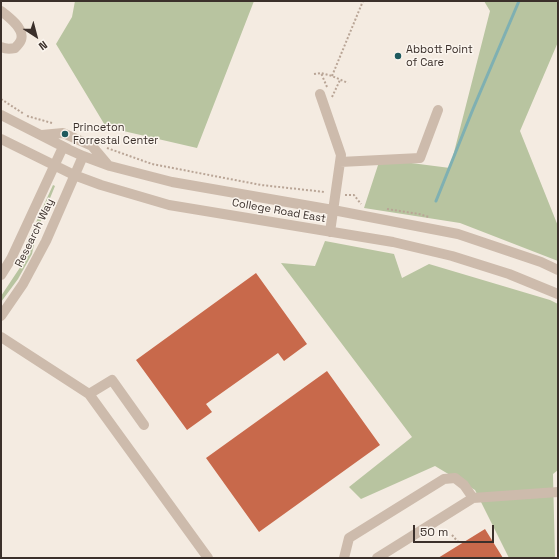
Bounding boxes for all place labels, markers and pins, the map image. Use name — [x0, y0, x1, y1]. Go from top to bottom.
place label: Abbott Point of Care — [406, 43, 473, 69]
marker: Abbott Point of Care — [393, 51, 403, 61]
place label: Princeton Forrestal Center — [73, 121, 159, 147]
marker: Princeton Forrestal Center — [60, 129, 70, 139]

